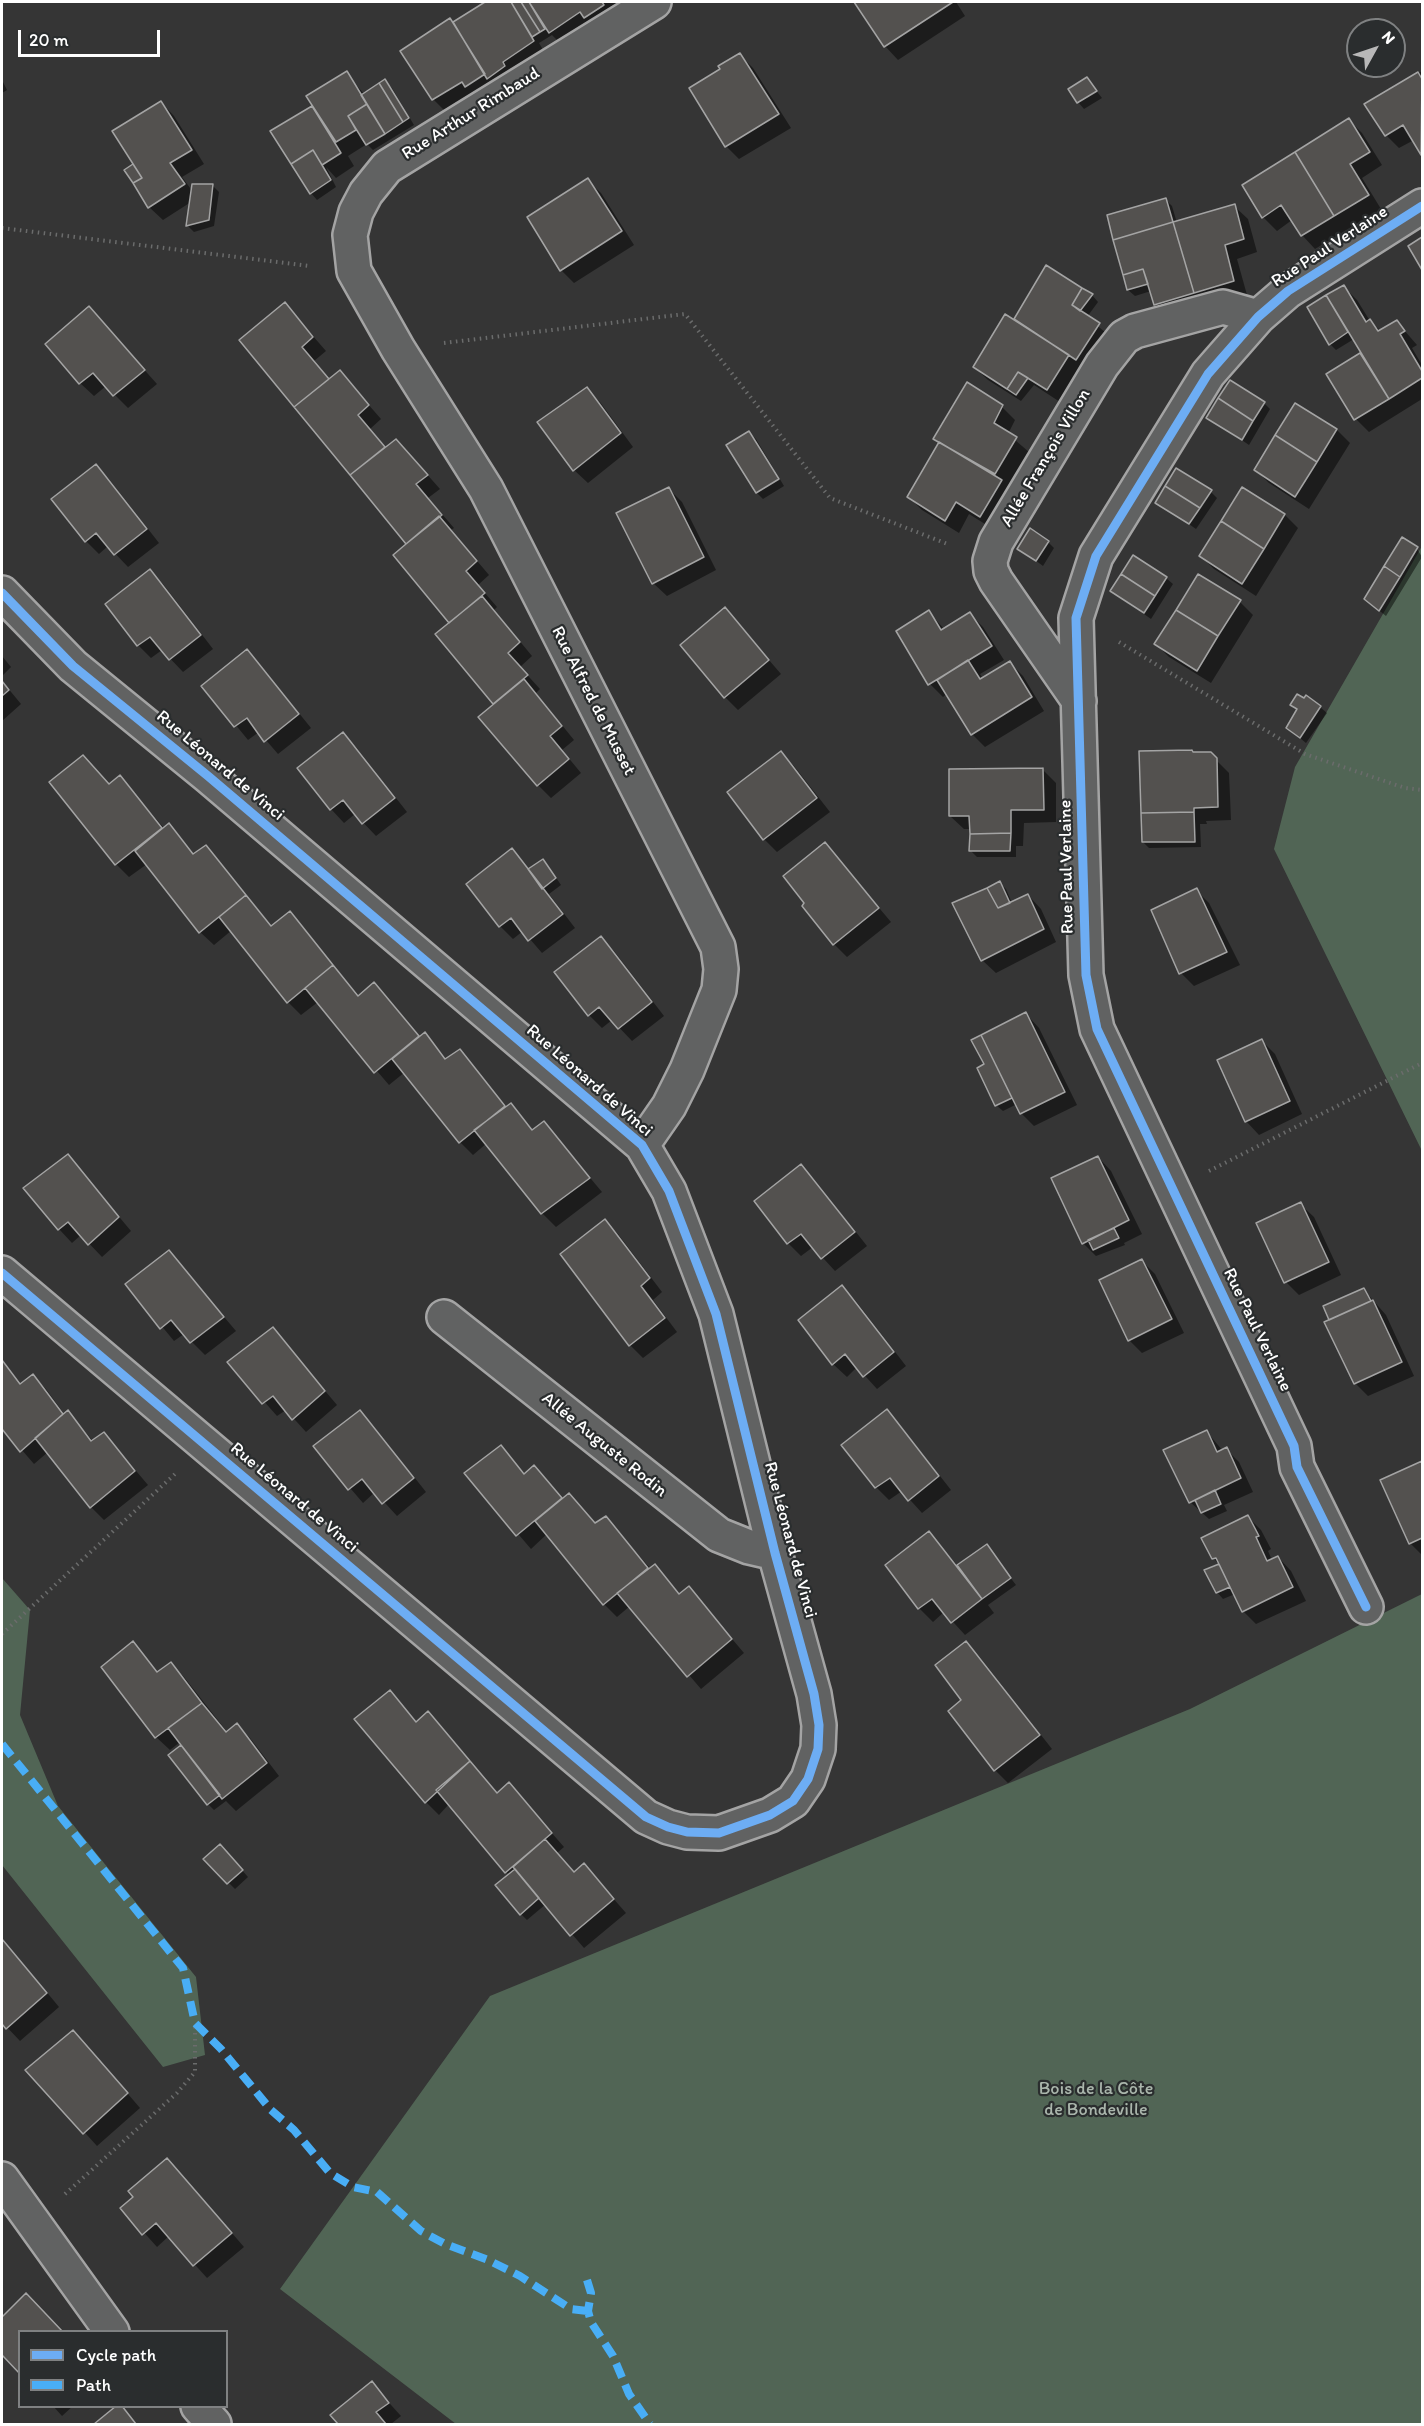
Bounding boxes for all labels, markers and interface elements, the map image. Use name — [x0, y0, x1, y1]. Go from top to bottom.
scale bar — [21, 18, 164, 56]
north arrow — [1346, 18, 1406, 78]
text: N — [1378, 27, 1399, 48]
text: 20 m — [29, 29, 69, 51]
street label: Rue Arthur Rimbaud — [398, 63, 544, 165]
street label: Rue Paul Verlaine — [1268, 201, 1392, 293]
street label: Allée François Villon — [996, 385, 1096, 531]
street label: Rue Alfred de Musset — [546, 623, 640, 779]
street label: Rue Léonard de Vinci — [152, 706, 288, 826]
street label: Rue Paul Verlaine — [1055, 800, 1079, 934]
street label: Rue Léonard de Vinci — [521, 1020, 657, 1142]
street label: Rue Paul Verlaine — [1218, 1265, 1296, 1395]
street label: Allée Auguste Rodin — [537, 1388, 671, 1502]
street label: Rue Léonard de Vinci — [226, 1438, 362, 1558]
street label: Rue Léonard de Vinci — [759, 1460, 821, 1620]
park label: Bois de la Côte de Bondeville — [1039, 2078, 1153, 2120]
legend — [18, 2330, 228, 2408]
text: Cycle path — [76, 2344, 156, 2366]
text: Path — [76, 2374, 111, 2396]

